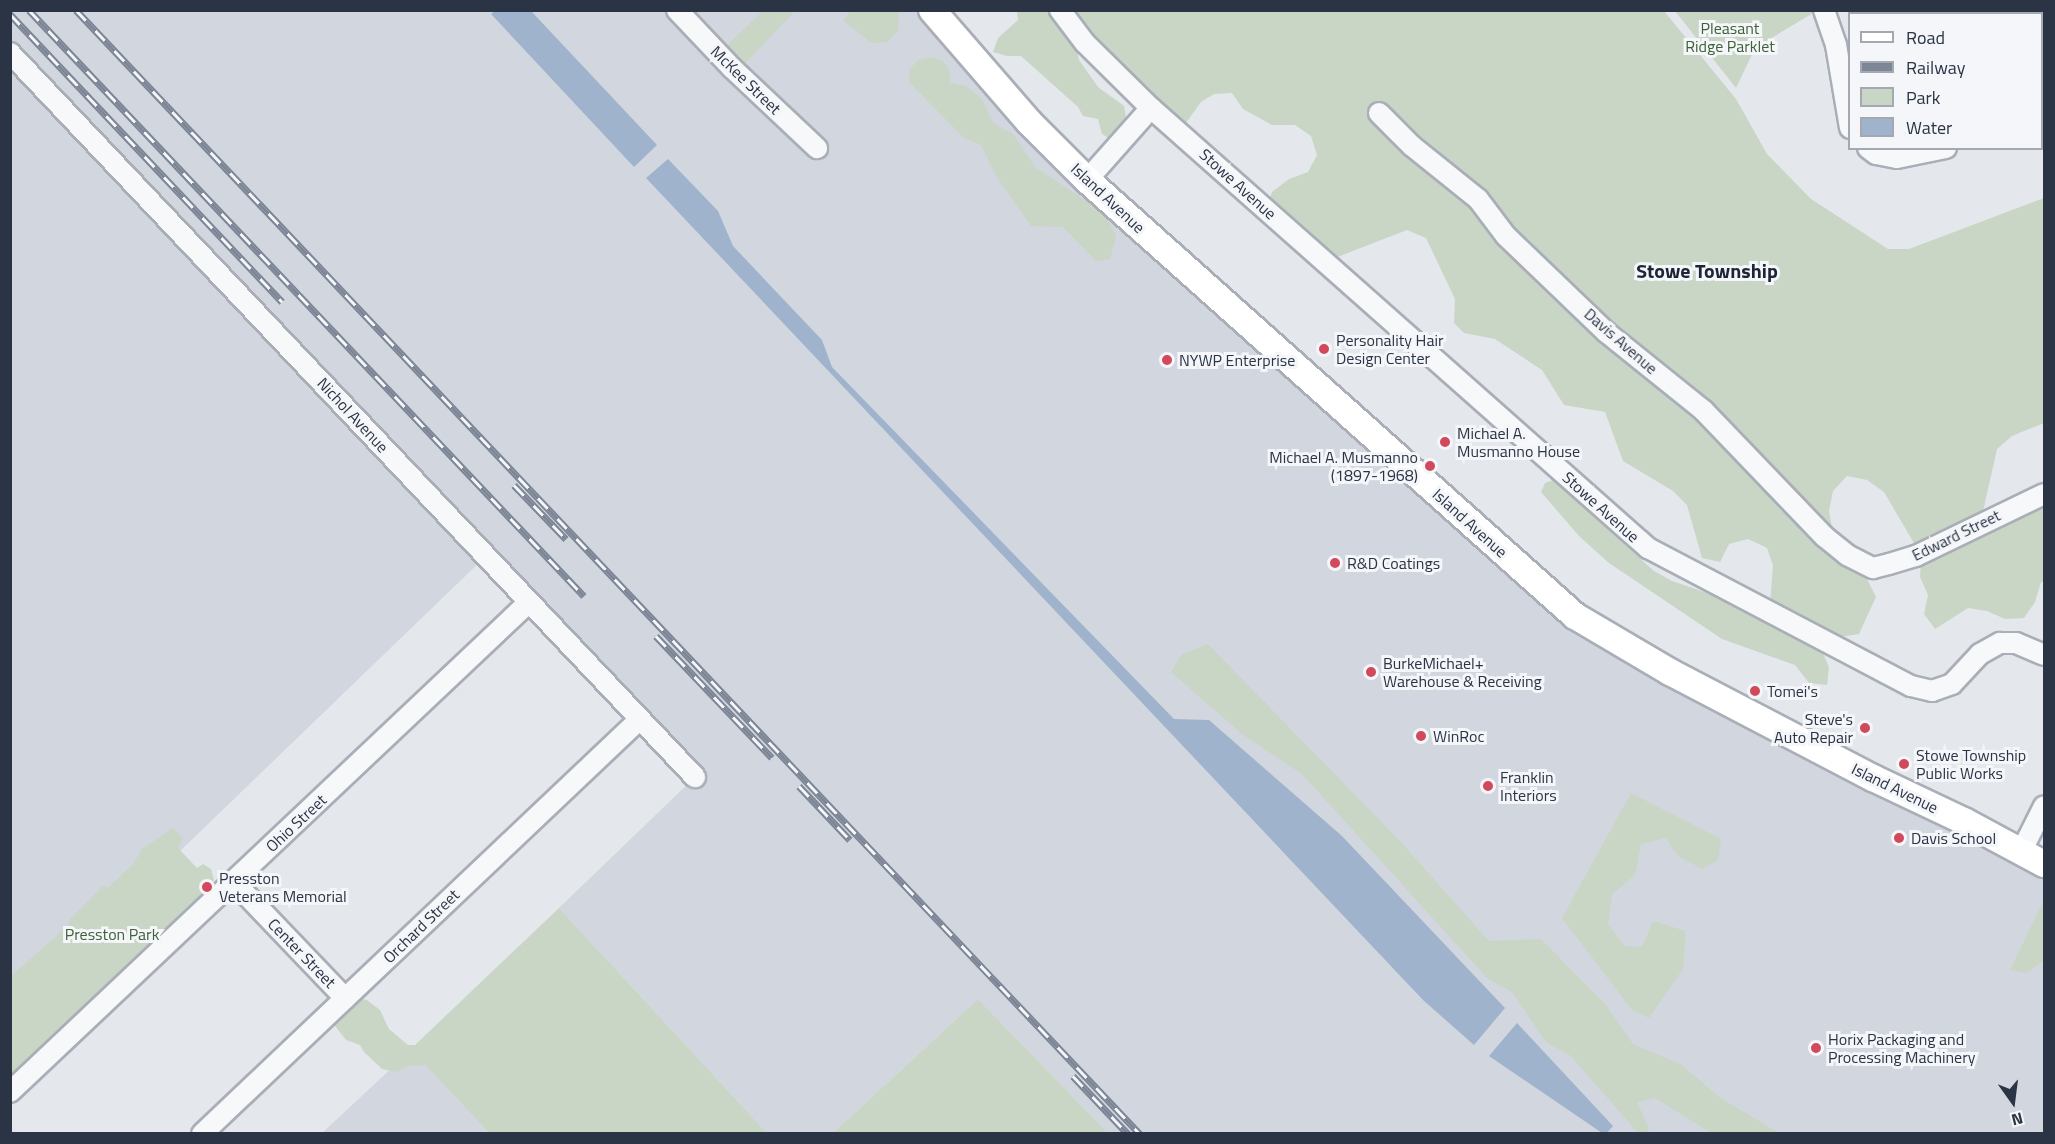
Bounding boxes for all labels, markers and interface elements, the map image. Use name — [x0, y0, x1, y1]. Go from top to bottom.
legend — [1848, 12, 2043, 150]
park label: Pleasant Ridge Parklet — [1685, 18, 1775, 56]
text: Road — [1906, 24, 1945, 51]
street label: McKee Street — [707, 42, 785, 118]
text: Railway — [1906, 54, 1965, 81]
text: Park — [1906, 84, 1940, 111]
text: Water — [1906, 114, 1952, 141]
street label: Stowe Avenue — [1196, 145, 1280, 223]
street label: Island Avenue — [1067, 159, 1149, 237]
district label: Stowe Township — [1636, 258, 1778, 282]
street label: Davis Avenue — [1581, 304, 1661, 378]
place label: Personality Hair Design Center — [1336, 330, 1443, 368]
marker: Personality Hair Design Center — [1317, 342, 1331, 356]
place label: NYWP Enterprise — [1179, 350, 1295, 370]
marker: NYWP Enterprise — [1160, 353, 1174, 367]
street label: Nichol Avenue — [313, 373, 393, 457]
place label: Michael A. Musmanno House — [1457, 423, 1580, 461]
marker: Michael A. Musmanno House — [1438, 435, 1452, 449]
place label: Michael A. Musmanno (1897-1968) — [1269, 447, 1418, 485]
marker: Michael A. Musmanno (1897-1968) — [1423, 459, 1437, 473]
street label: Stowe Avenue — [1559, 468, 1643, 546]
street label: Island Avenue — [1429, 485, 1511, 561]
street label: Edward Street — [1909, 505, 2003, 565]
place label: R&D Coatings — [1347, 553, 1440, 573]
marker: R&D Coatings — [1328, 556, 1342, 570]
place label: BurkeMichael+ Warehouse & Receiving — [1383, 653, 1542, 691]
marker: BurkeMichael+ Warehouse & Receiving — [1364, 665, 1378, 679]
place label: Tomei's — [1767, 681, 1818, 701]
marker: Tomei's — [1748, 684, 1762, 698]
place label: Steve's Auto Repair — [1774, 709, 1853, 747]
marker: Steve's Auto Repair — [1858, 721, 1872, 735]
place label: WinRoc — [1433, 726, 1484, 746]
marker: WinRoc — [1414, 729, 1428, 743]
place label: Stowe Township Public Works — [1916, 745, 2026, 783]
marker: Stowe Township Public Works — [1897, 757, 1911, 771]
street label: Island Avenue — [1849, 759, 1941, 817]
place label: Franklin Interiors — [1500, 767, 1557, 805]
marker: Franklin Interiors — [1481, 779, 1495, 793]
street label: Ohio Street — [262, 790, 330, 856]
place label: Davis School — [1911, 828, 1996, 848]
marker: Davis School — [1892, 831, 1906, 845]
place label: Presston Veterans Memorial — [219, 868, 347, 906]
marker: Presston Veterans Memorial — [200, 880, 214, 894]
street label: Orchard Street — [379, 885, 463, 967]
street label: Center Street — [264, 914, 340, 992]
park label: Presston Park — [65, 924, 159, 944]
place label: Horix Packaging and Processing Machinery — [1828, 1029, 1975, 1067]
marker: Horix Packaging and Processing Machinery — [1809, 1041, 1823, 1055]
north arrow — [1983, 1072, 2043, 1132]
text: N — [2009, 1106, 2026, 1132]

